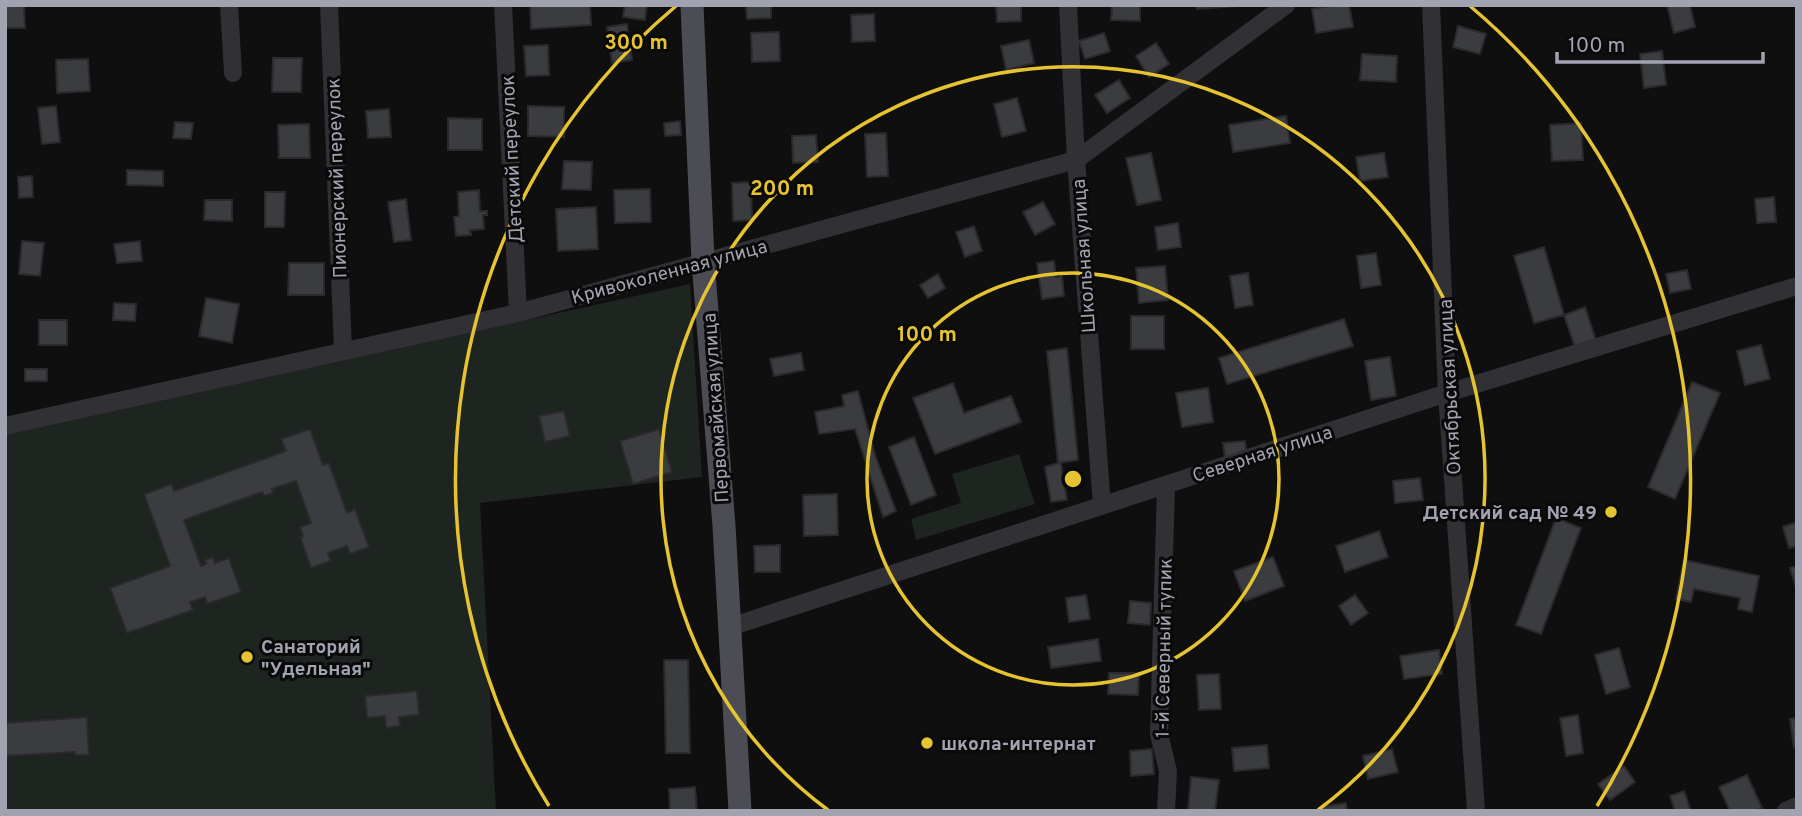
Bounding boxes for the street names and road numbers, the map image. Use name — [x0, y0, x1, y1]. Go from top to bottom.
street label: Детский переулок — [497, 74, 529, 244]
street label: Пионерский переулок — [323, 77, 353, 279]
street label: Школьная улица — [1068, 178, 1102, 334]
street label: Кривоколенная улица — [569, 235, 770, 311]
street label: Октябрьская улица — [1434, 298, 1468, 475]
street label: Первомайская улица — [698, 312, 736, 504]
street label: Северная улица — [1190, 421, 1336, 489]
street label: 1-й Северный тупик — [1151, 558, 1179, 738]

